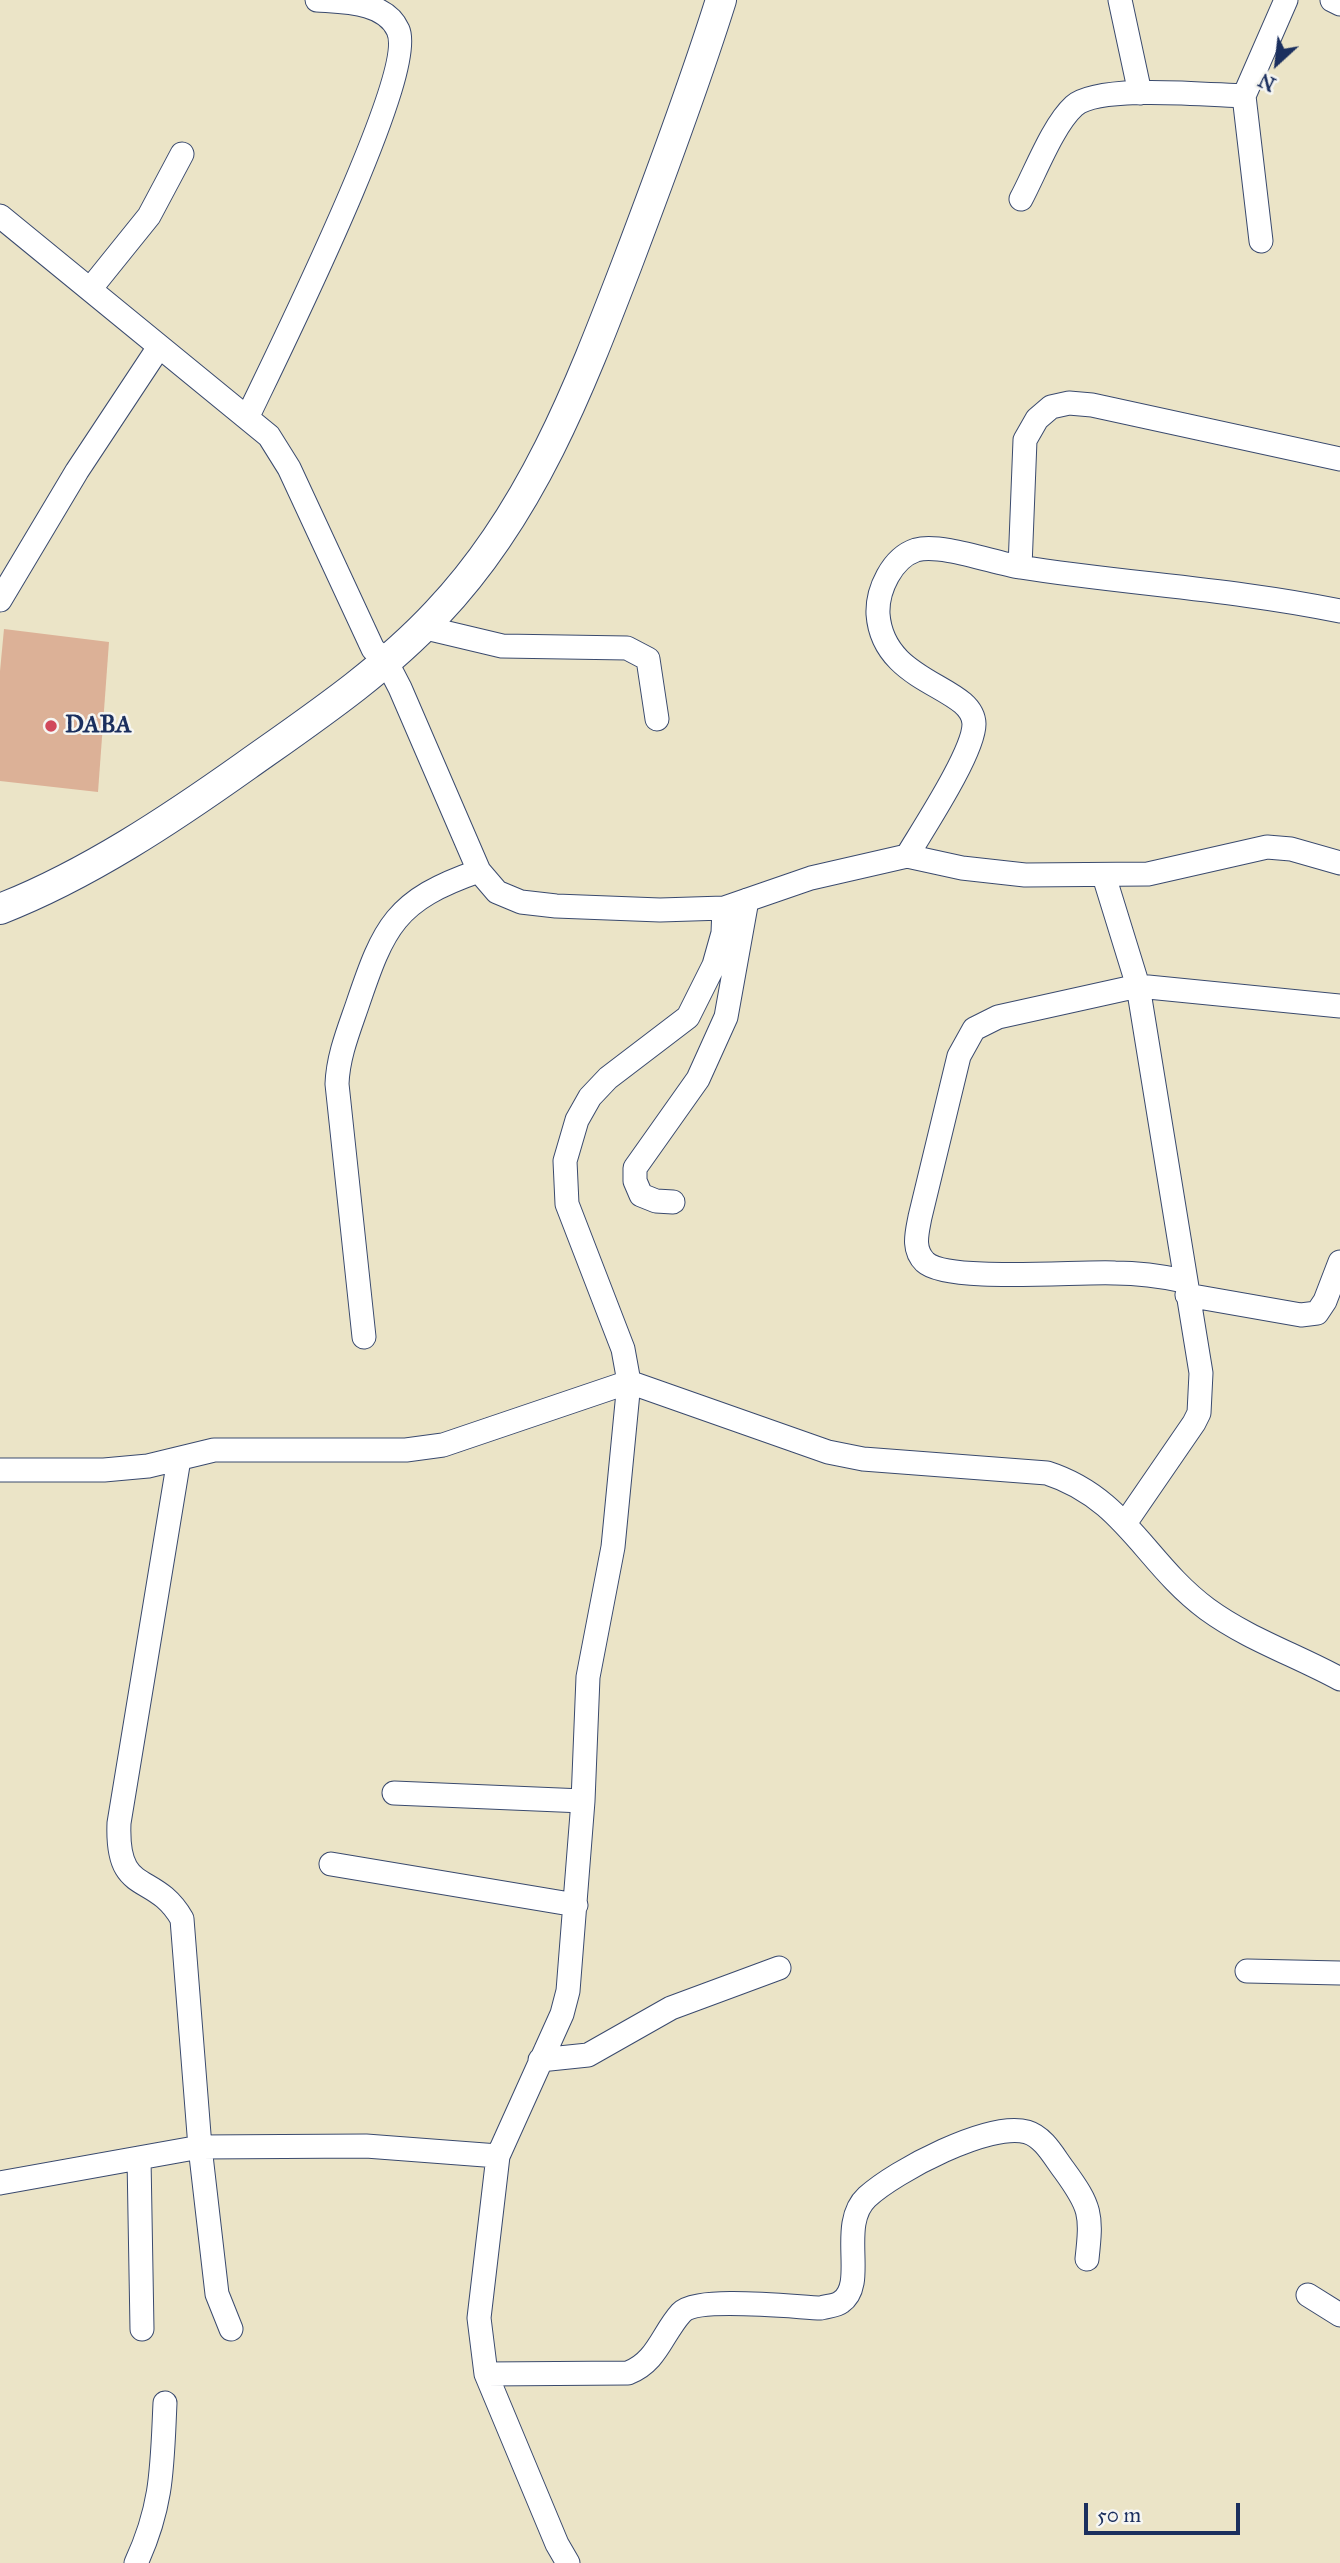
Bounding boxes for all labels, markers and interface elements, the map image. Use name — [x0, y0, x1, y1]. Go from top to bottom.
north arrow — [1242, 28, 1312, 98]
text: N — [1255, 68, 1280, 96]
place label: DABA — [65, 712, 132, 740]
marker: DABA — [43, 718, 59, 734]
scale bar — [1088, 2490, 1244, 2534]
text: 50 m — [1097, 2502, 1141, 2528]

